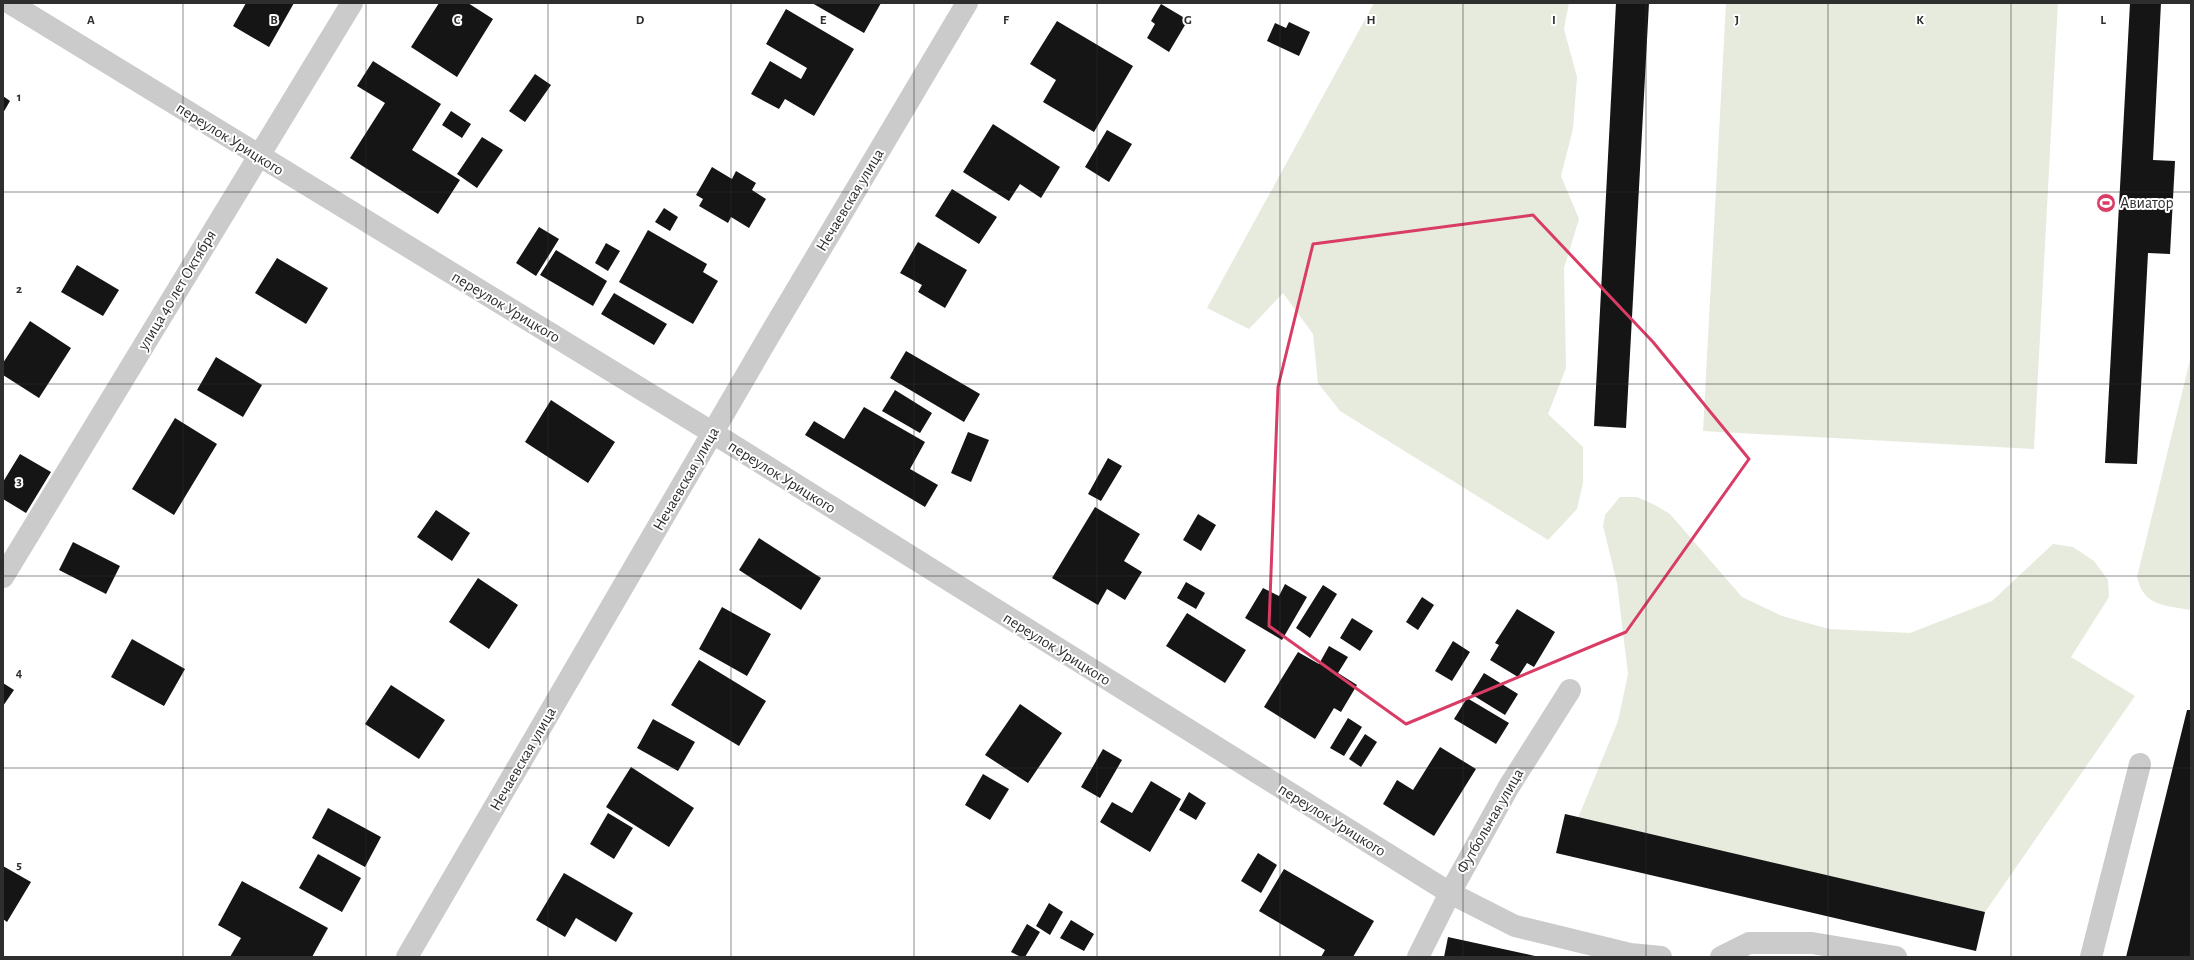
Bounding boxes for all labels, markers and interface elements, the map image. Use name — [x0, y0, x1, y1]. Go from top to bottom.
text: A — [87, 14, 95, 27]
text: B — [270, 14, 278, 27]
text: C — [454, 14, 461, 27]
text: D — [636, 14, 645, 27]
text: E — [820, 14, 827, 27]
text: F — [1003, 14, 1010, 27]
text: G — [1184, 14, 1192, 27]
text: H — [1366, 14, 1376, 27]
text: I — [1552, 14, 1556, 27]
text: J — [1735, 14, 1739, 27]
text: K — [1916, 14, 1924, 27]
text: L — [2100, 14, 2106, 27]
text: 1 — [17, 91, 21, 104]
street label: переулок Урицкого — [173, 100, 287, 179]
street label: Нечаевская улица — [813, 146, 888, 255]
sports icon: Авиатор — [2095, 192, 2117, 214]
place label: Авиатор — [2120, 195, 2174, 211]
street label: улица 40 лет Октября — [134, 227, 220, 354]
street label: переулок Урицкого — [449, 268, 563, 347]
text: 2 — [16, 283, 22, 296]
street label: Нечаевская улица — [650, 425, 723, 534]
street label: переулок Урицкого — [725, 438, 839, 517]
text: 3 — [16, 475, 22, 488]
street label: переулок Урицкого — [1000, 610, 1114, 689]
text: 4 — [16, 667, 23, 680]
street label: Нечаевская улица — [487, 705, 560, 814]
street label: Футбольная улица — [1454, 766, 1527, 877]
street label: переулок Урицкого — [1275, 781, 1389, 860]
text: 5 — [16, 859, 22, 872]

